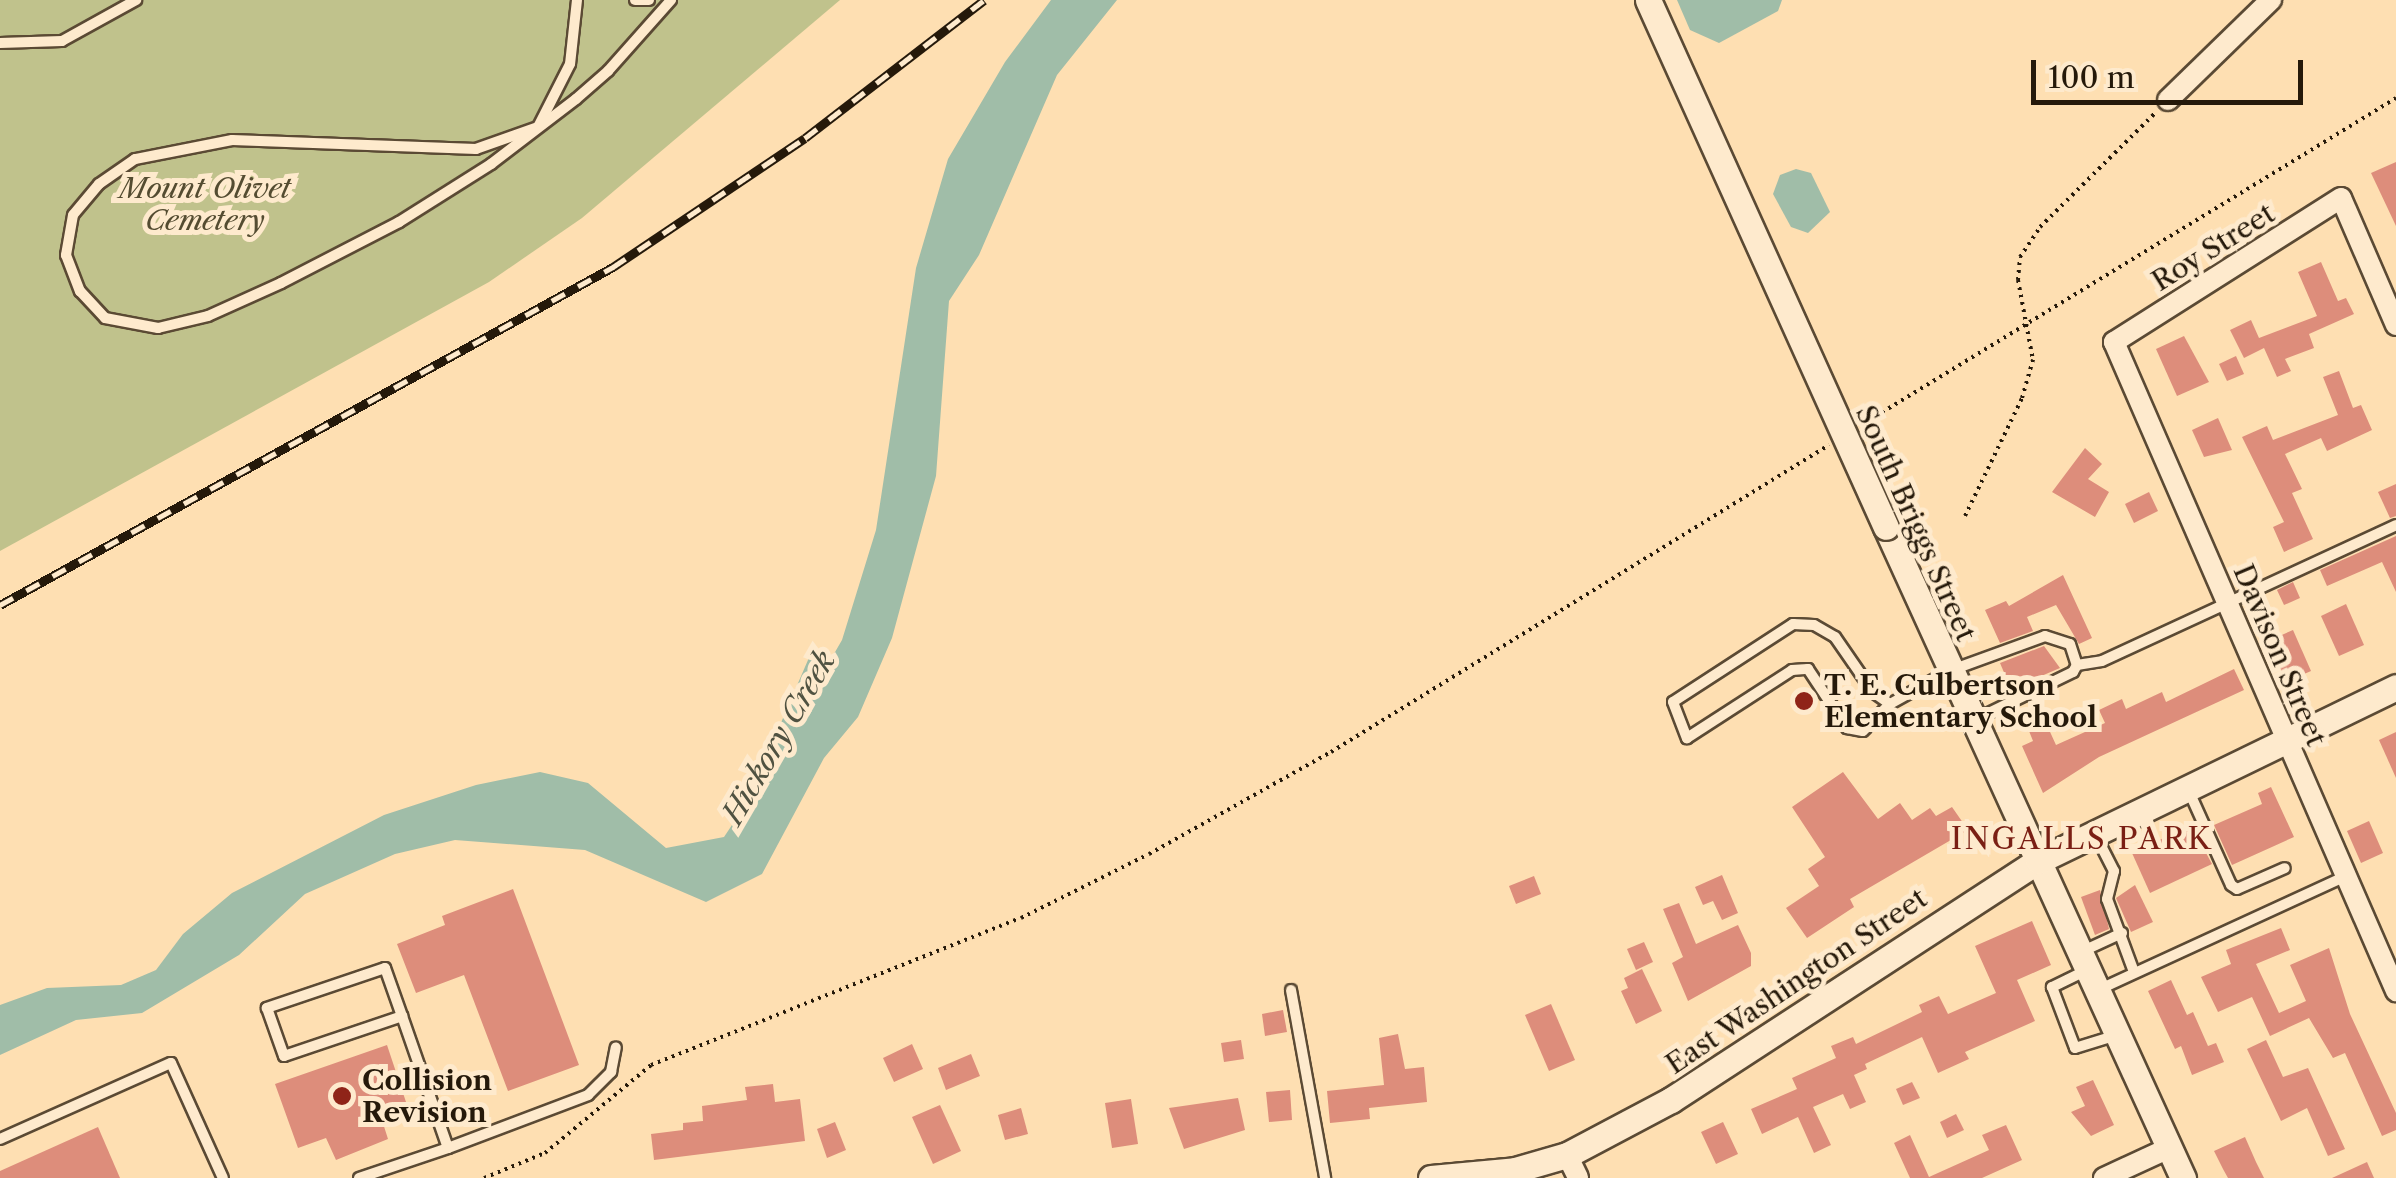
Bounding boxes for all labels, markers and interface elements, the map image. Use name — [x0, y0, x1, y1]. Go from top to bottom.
scale bar — [2036, 40, 2308, 102]
text: 100 m — [2048, 59, 2135, 96]
park label: Mount Olivet Cemetery — [119, 171, 291, 237]
street label: Roy Street — [2145, 196, 2281, 298]
street label: South Briggs Street — [1849, 400, 1983, 646]
street label: Davison Street — [2227, 559, 2333, 751]
water label: Hickory Creek — [715, 645, 843, 831]
place label: T. E. Culbertson Elementary School — [1824, 668, 2098, 734]
marker: T. E. Culbertson Elementary School — [1793, 690, 1815, 712]
district label: INGALLS PARK — [1951, 821, 2213, 857]
street label: East Washington Street — [1659, 881, 1933, 1081]
place label: Collision Revision — [362, 1063, 492, 1129]
marker: Collision Revision — [331, 1085, 353, 1107]

